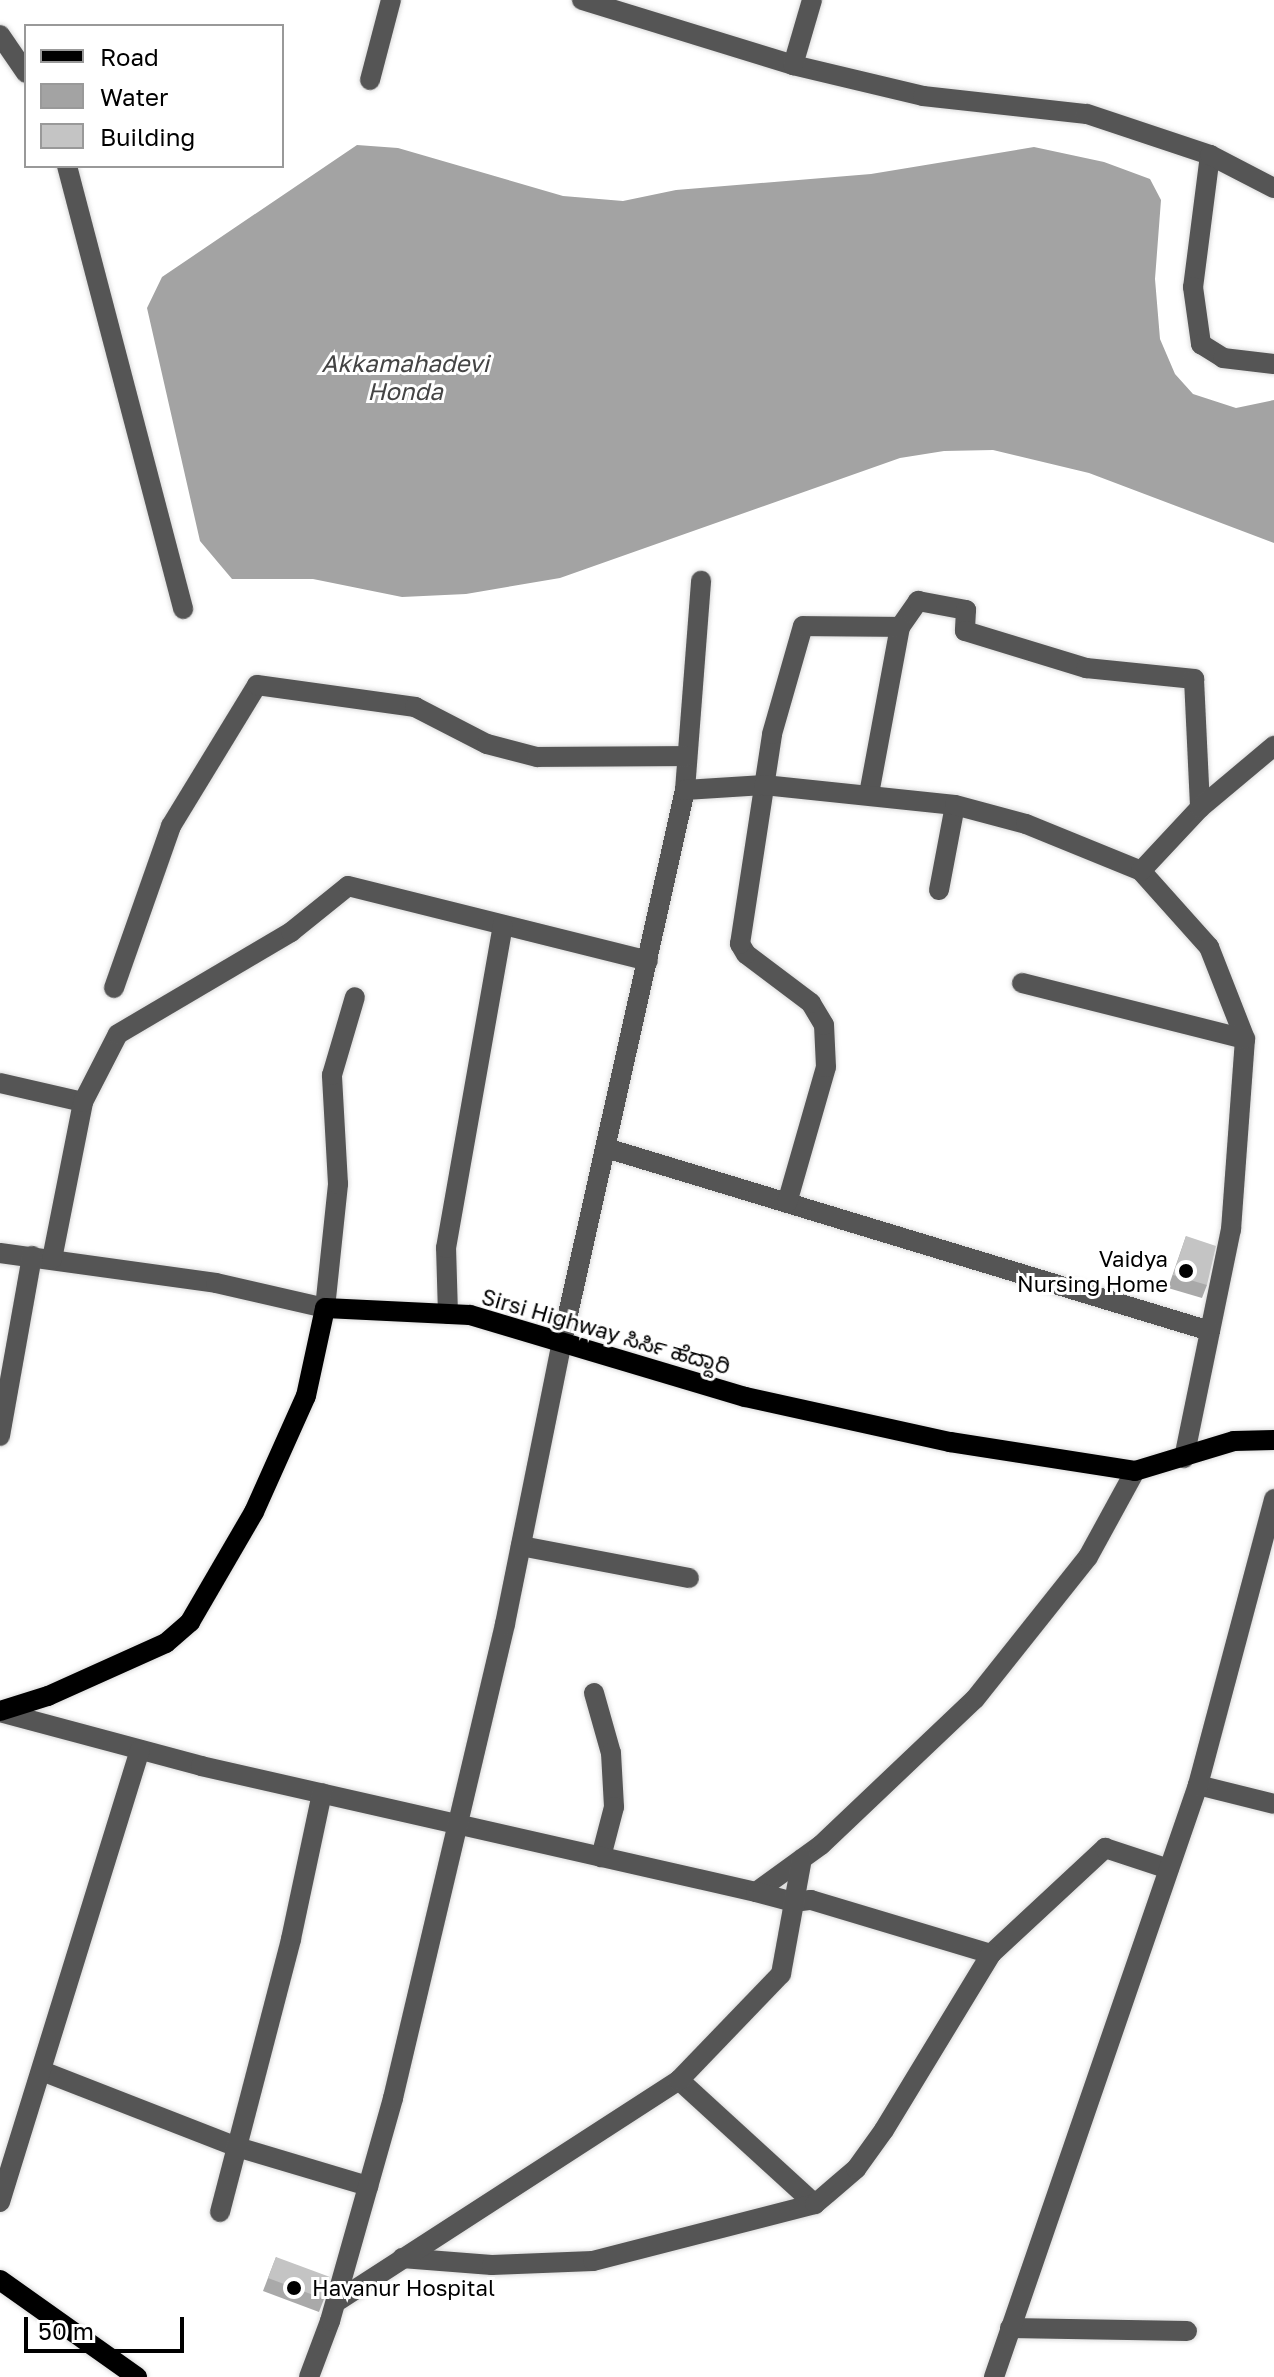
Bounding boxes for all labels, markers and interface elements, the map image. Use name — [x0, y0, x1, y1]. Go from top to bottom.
legend — [24, 24, 284, 168]
text: Road — [100, 42, 159, 71]
text: Water — [100, 82, 168, 111]
text: Building — [100, 122, 195, 151]
water label: Akkamahadevi Honda — [321, 349, 489, 405]
place label: Vaidya Nursing Home — [1017, 1245, 1168, 1296]
marker: Vaidya Nursing Home — [1175, 1260, 1197, 1282]
street label: Sirsi Highway ಸಿರ್ಸಿ ಹೆದ್ದಾರಿ — [479, 1283, 733, 1379]
place label: Havanur Hospital — [312, 2275, 495, 2301]
marker: Havanur Hospital — [283, 2277, 305, 2299]
scale bar — [28, 2301, 188, 2351]
text: 50 m — [38, 2316, 94, 2345]

